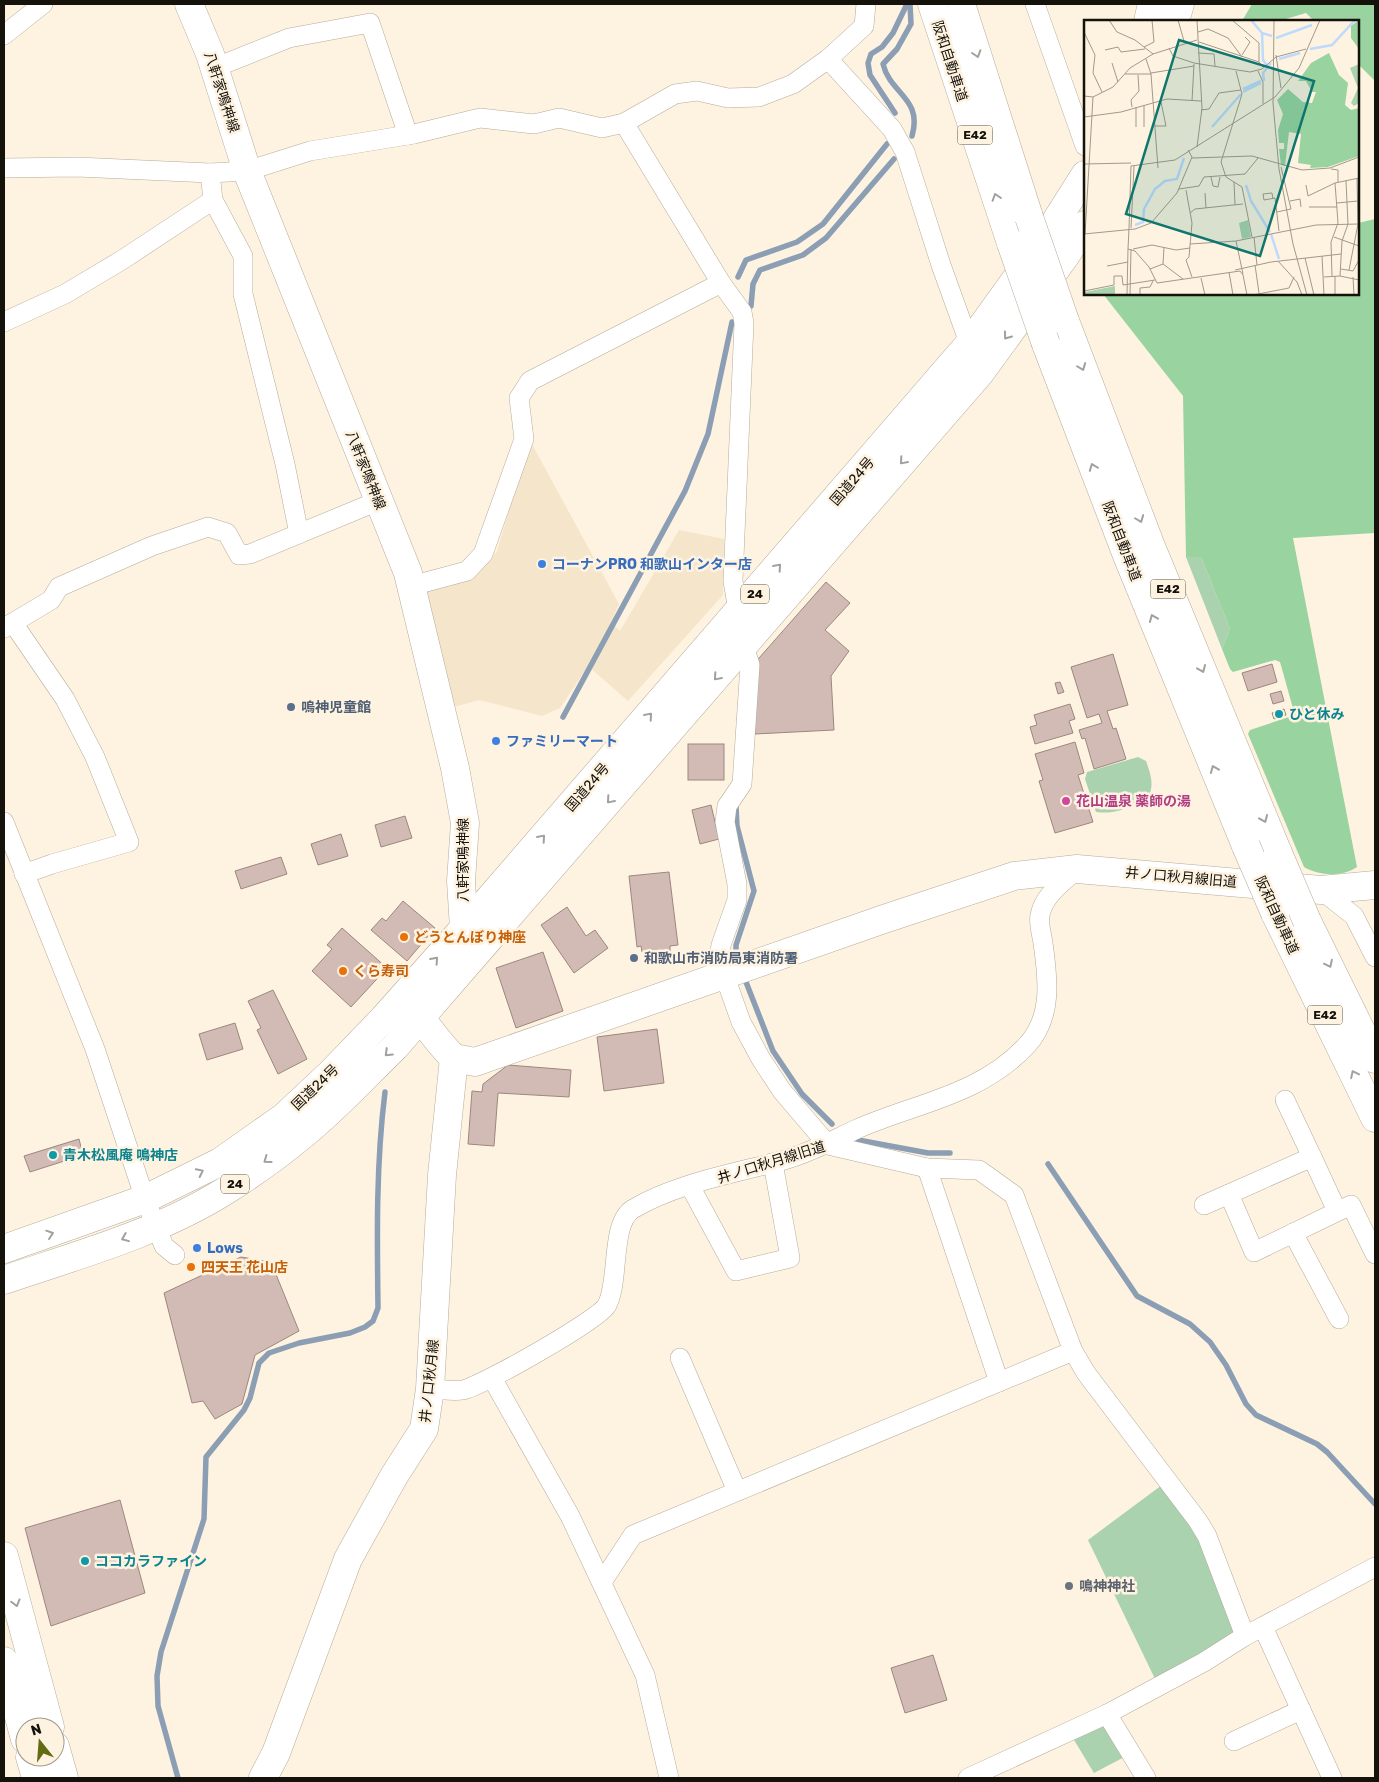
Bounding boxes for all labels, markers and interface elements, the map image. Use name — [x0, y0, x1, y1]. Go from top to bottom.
street label: 阪和自動車道 — [928, 19, 971, 104]
inset map — [1084, 20, 1359, 295]
one-way arrow — [971, 49, 981, 57]
street label: 八軒家鳴神線 — [200, 50, 243, 135]
road number: E42 — [958, 126, 992, 144]
one-way arrow — [991, 193, 1001, 202]
one-way arrow — [1004, 330, 1012, 339]
one-way arrow — [1077, 362, 1087, 370]
street label: 八軒家鳴神線 — [342, 428, 389, 512]
street label: 国道24号 — [827, 454, 878, 509]
one-way arrow — [900, 456, 909, 465]
one-way arrow — [1089, 464, 1099, 472]
street label: 阪和自動車道 — [1099, 499, 1145, 583]
one-way arrow — [1134, 514, 1144, 522]
place label: コーナンPRO 和歌山インター店 — [552, 556, 752, 573]
marker: コーナンPRO 和歌山インター店 — [536, 558, 548, 570]
one-way arrow — [773, 563, 782, 572]
road number: E42 — [1150, 580, 1186, 598]
road number: 24 — [741, 584, 769, 604]
one-way arrow — [1149, 615, 1159, 623]
one-way arrow — [1195, 664, 1206, 673]
one-way arrow — [714, 672, 723, 681]
place label: 嗚神児童館 — [301, 699, 371, 716]
marker: 嗚神児童館 — [285, 701, 297, 713]
place label: ひと休み — [1289, 706, 1345, 723]
marker: ひと休み — [1273, 708, 1285, 720]
one-way arrow — [643, 712, 652, 721]
place label: ファミリーマート — [506, 733, 618, 750]
marker: ファミリーマート — [490, 735, 502, 747]
street label: 国道24号 — [562, 760, 613, 815]
one-way arrow — [1210, 765, 1221, 774]
place label: 花山温泉 薬師の湯 — [1076, 793, 1191, 810]
one-way arrow — [607, 794, 616, 803]
marker: 花山温泉 薬師の湯 — [1060, 795, 1072, 807]
one-way arrow — [1258, 814, 1268, 823]
street label: 八軒家鳴神線 — [455, 818, 472, 902]
one-way arrow — [536, 835, 545, 844]
street label: 井ノ口秋月線旧道 — [1124, 864, 1237, 891]
street label: 阪和自動車道 — [1251, 874, 1302, 957]
place label: どうとんぼり神座 — [414, 929, 526, 946]
marker: どうとんぼり神座 — [398, 931, 410, 943]
place label: 和歌山市消防局東消防署 — [644, 950, 798, 967]
marker: 和歌山市消防局東消防署 — [628, 952, 640, 964]
one-way arrow — [429, 957, 438, 966]
one-way arrow — [1323, 959, 1333, 968]
place label: くら寿司 — [353, 963, 409, 980]
marker: くら寿司 — [337, 965, 349, 977]
road number: E42 — [1308, 1006, 1342, 1024]
one-way arrow — [385, 1047, 394, 1056]
street label: 国道24号 — [288, 1061, 342, 1114]
one-way arrow — [1350, 1070, 1360, 1079]
street label: 井ノ口秋月線旧道 — [715, 1138, 827, 1187]
place label: 青木松風庵 鳴神店 — [63, 1147, 178, 1164]
marker: 青木松風庵 鳴神店 — [47, 1149, 59, 1161]
one-way arrow — [264, 1155, 273, 1163]
one-way arrow — [195, 1168, 204, 1178]
road number: 24 — [221, 1174, 249, 1194]
one-way arrow — [45, 1230, 54, 1240]
one-way arrow — [121, 1232, 130, 1243]
place label: Lows — [207, 1240, 243, 1257]
marker: Lows — [191, 1242, 203, 1254]
place label: 四天王 花山店 — [201, 1259, 288, 1276]
marker: 四天王 花山店 — [185, 1261, 197, 1273]
street label: 井ノ口秋月線 — [417, 1338, 442, 1424]
place label: ココカラファイン — [95, 1553, 207, 1570]
marker: ココカラファイン — [79, 1555, 91, 1567]
place label: 鳴神神社 — [1079, 1578, 1135, 1595]
marker: 鳴神神社 — [1063, 1580, 1075, 1592]
one-way arrow — [11, 1598, 21, 1606]
north arrow — [15, 1717, 65, 1767]
text: N — [29, 1720, 44, 1740]

